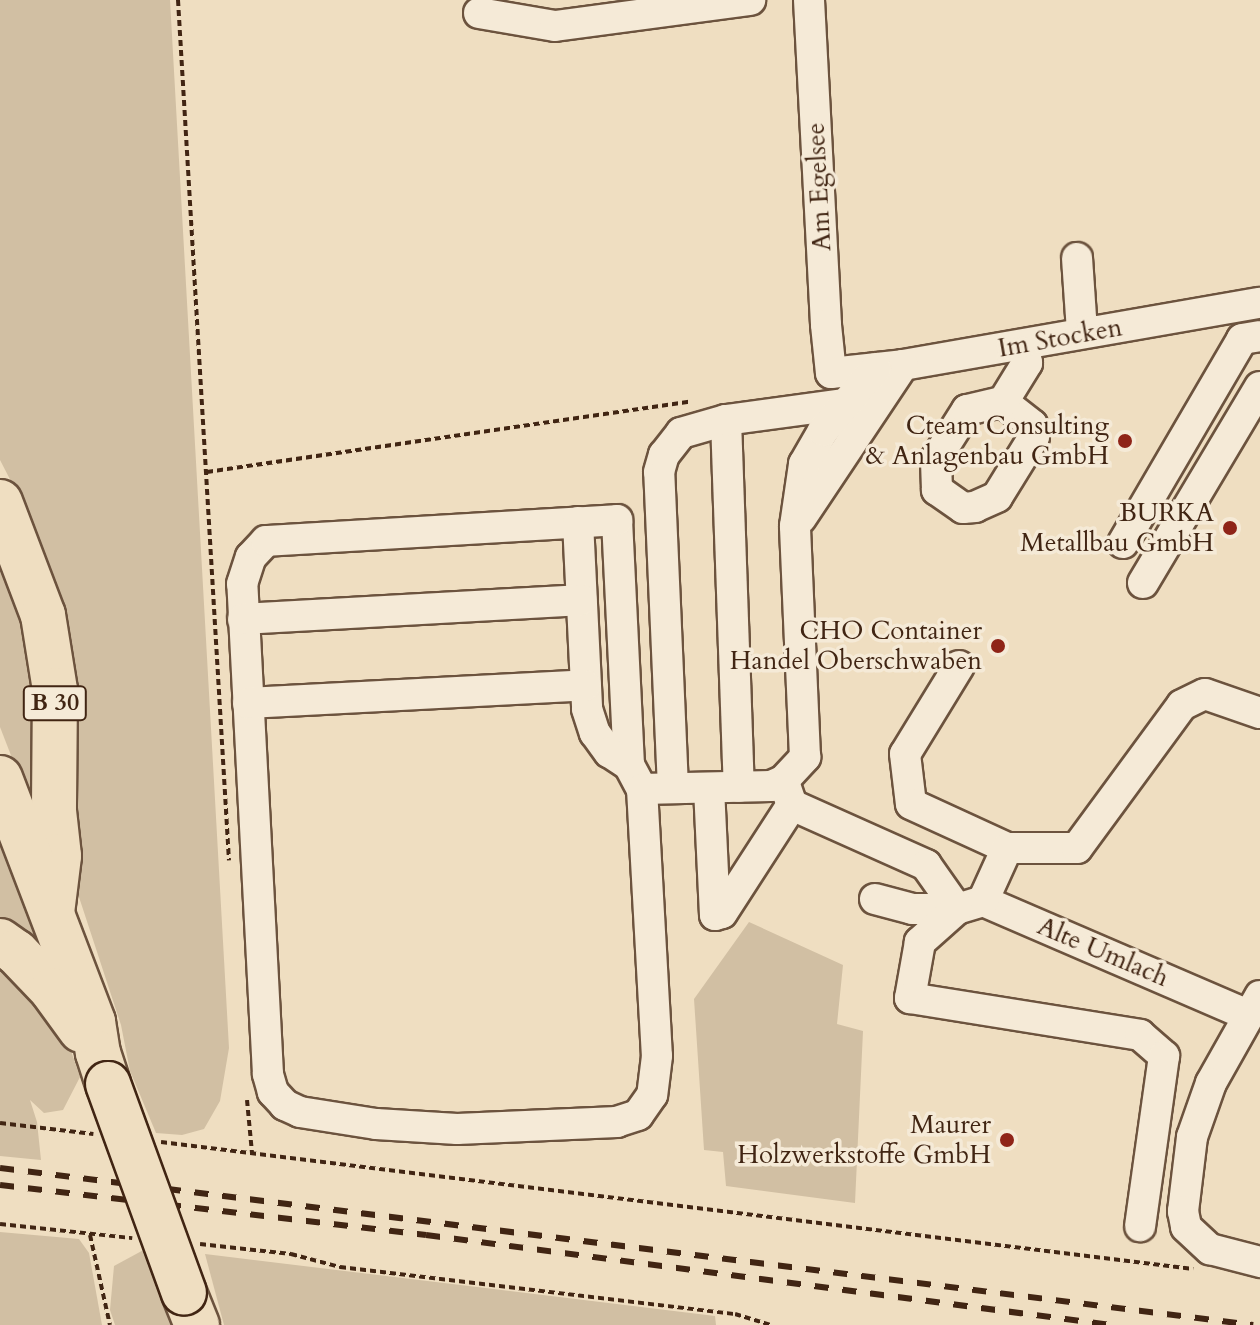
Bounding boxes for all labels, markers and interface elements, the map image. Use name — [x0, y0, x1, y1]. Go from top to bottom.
street label: Am Egelsee — [800, 122, 838, 252]
street label: Im Stocken — [995, 312, 1125, 364]
place label: Cteam Consulting & Anlagenbau GmbH — [866, 410, 1109, 472]
marker: Cteam Consulting & Anlagenbau GmbH — [1116, 432, 1134, 450]
place label: BURKA Metallbau GmbH — [1020, 497, 1214, 558]
marker: BURKA Metallbau GmbH — [1221, 519, 1239, 537]
place label: CHO Container Handel Oberschwaben — [730, 615, 982, 676]
marker: CHO Container Handel Oberschwaben — [989, 637, 1007, 655]
road number: B 30 — [21, 683, 89, 723]
street label: Alte Umlach — [1033, 910, 1173, 994]
place label: Maurer Holzwerkstoffe GmbH — [737, 1109, 991, 1170]
marker: Maurer Holzwerkstoffe GmbH — [998, 1131, 1016, 1149]

